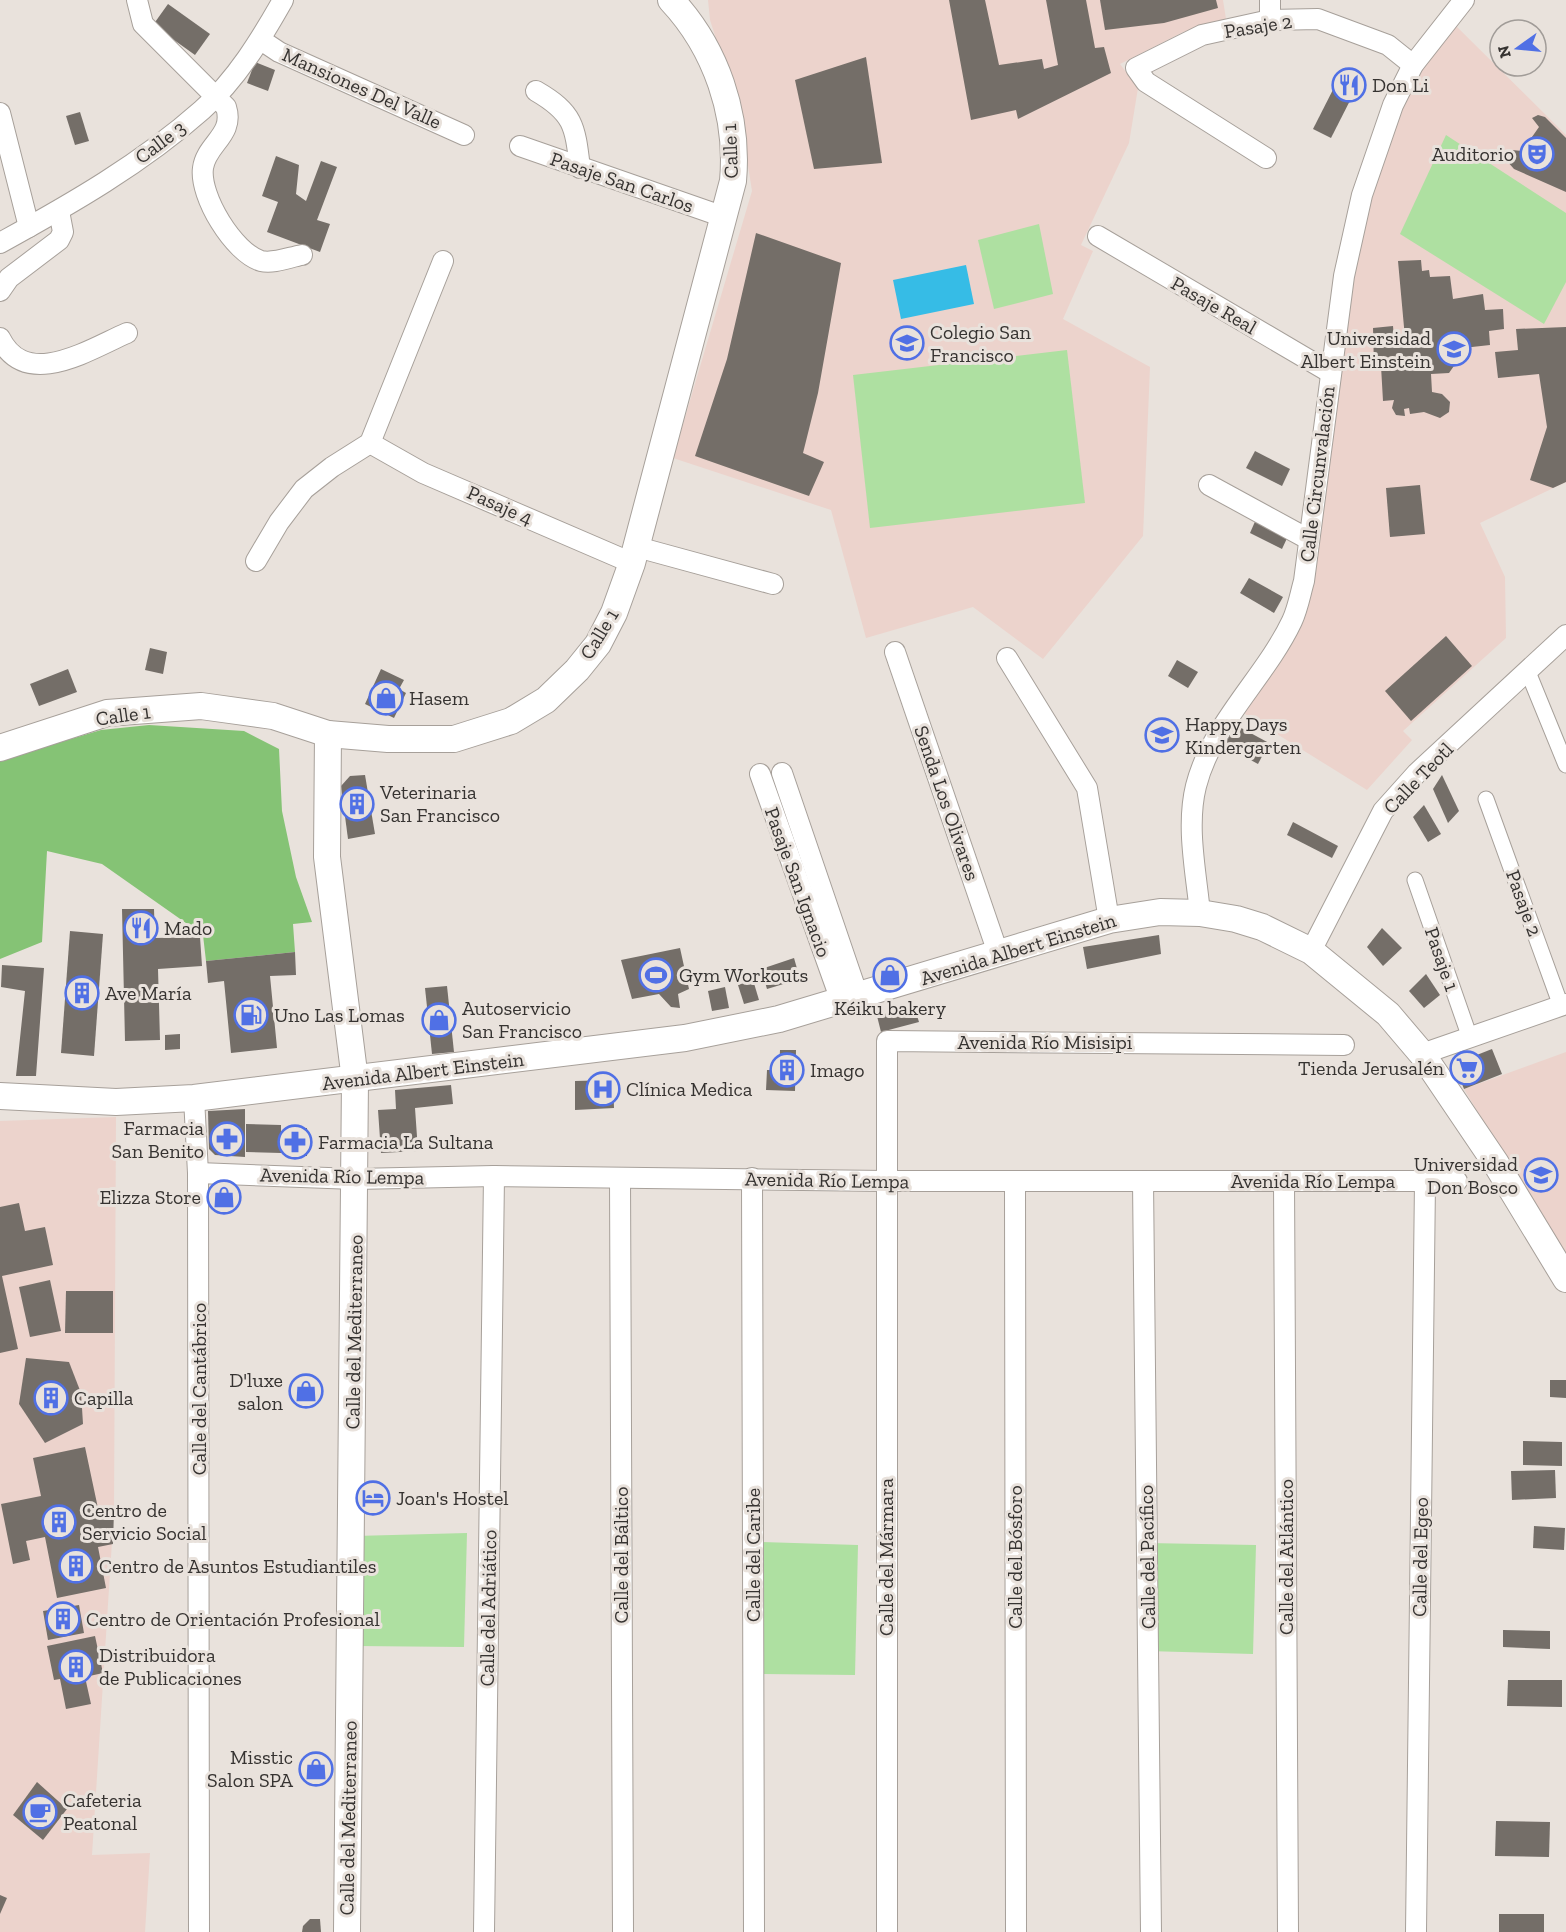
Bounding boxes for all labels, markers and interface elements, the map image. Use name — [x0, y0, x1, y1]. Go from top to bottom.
street label: Pasaje 2 — [1222, 9, 1294, 43]
north arrow — [1488, 18, 1548, 78]
street label: Mansiones Del Valle — [279, 42, 445, 134]
text: N — [1493, 43, 1515, 60]
restaurant icon: Don Li — [1331, 67, 1367, 103]
place label: Don Li — [1372, 73, 1429, 97]
street label: Calle 3 — [130, 115, 190, 169]
street label: Calle 1 — [717, 123, 743, 179]
theatre icon: Auditorio — [1519, 136, 1555, 172]
place label: Auditorio — [1432, 142, 1514, 166]
street label: Pasaje San Carlos — [547, 146, 697, 218]
street label: Pasaje Real — [1167, 271, 1261, 339]
place label: Colegio San Francisco — [930, 320, 1032, 367]
school or university icon: Colegio San Francisco — [889, 325, 925, 361]
place label: Universidad Albert Einstein — [1301, 326, 1432, 373]
school or university icon: Universidad Albert Einstein — [1436, 331, 1472, 367]
street label: Calle Circunvalación — [1294, 384, 1340, 563]
street label: Pasaje 4 — [464, 480, 537, 530]
street label: Calle 1 — [575, 604, 624, 664]
shop icon: Hasem — [368, 680, 404, 716]
place label: Hasem — [409, 686, 470, 710]
street label: Calle 1 — [94, 699, 152, 731]
place label: Happy Days Kindergarten — [1185, 712, 1302, 759]
school or university icon: Happy Days Kindergarten — [1144, 717, 1180, 753]
street label: Senda Los Olivares — [909, 722, 985, 884]
street label: Calle Teotl — [1378, 737, 1458, 819]
place label: Veterinaria San Francisco — [379, 780, 500, 827]
building icon: Veterinaria San Francisco — [339, 786, 375, 822]
street label: Pasaje San Ignacio — [760, 804, 836, 960]
street label: Pasaje 2 — [1501, 867, 1547, 939]
street label: Avenida Albert Einstein — [917, 908, 1119, 990]
restaurant icon: Mado — [123, 910, 159, 946]
place label: Mado — [164, 916, 212, 940]
street label: Pasaje 1 — [1420, 924, 1464, 994]
sports icon: Gym Workouts — [638, 957, 674, 993]
shop icon: Kéiku bakery — [872, 957, 908, 993]
place label: Gym Workouts — [679, 963, 808, 987]
building icon: Ave María — [64, 975, 100, 1011]
place label: Ave María — [105, 981, 192, 1005]
place label: Autoservicio San Francisco — [462, 996, 582, 1043]
place label: Kéiku bakery — [834, 996, 947, 1020]
fuel station icon: Uno Las Lomas — [233, 997, 269, 1033]
shop icon: Autoservicio San Francisco — [421, 1002, 457, 1038]
place label: Uno Las Lomas — [274, 1003, 405, 1027]
street label: Avenida Río Misisipi — [958, 1030, 1133, 1054]
street label: Avenida Albert Einstein — [321, 1047, 526, 1095]
supermarket icon: Tienda Jerusalén — [1449, 1050, 1485, 1086]
building icon: Imago — [769, 1052, 805, 1088]
place label: Tienda Jerusalén — [1298, 1056, 1445, 1080]
place label: Imago — [810, 1058, 865, 1082]
hospital icon: Clínica Medica — [585, 1071, 621, 1107]
place label: Clínica Medica — [626, 1077, 753, 1101]
place label: Farmacia San Benito — [111, 1116, 204, 1163]
pharmacy icon: Farmacia San Benito — [209, 1121, 245, 1157]
pharmacy icon: Farmacia La Sultana — [277, 1124, 313, 1160]
place label: Farmacia La Sultana — [318, 1130, 494, 1154]
place label: Universidad Don Bosco — [1414, 1152, 1518, 1199]
school or university icon: Universidad Don Bosco — [1523, 1157, 1559, 1193]
street label: Avenida Río Lempa — [260, 1163, 425, 1189]
street label: Avenida Río Lempa — [745, 1167, 910, 1193]
street label: Avenida Río Lempa — [1231, 1169, 1396, 1193]
shop icon: Elizza Store — [206, 1179, 242, 1215]
place label: Elizza Store — [99, 1185, 201, 1209]
street label: Calle del Mediterraneo — [340, 1234, 368, 1430]
street label: Calle del Cantábrico — [187, 1303, 211, 1475]
place label: D'luxe salon — [229, 1368, 284, 1415]
shop icon: D'luxe salon — [288, 1373, 324, 1409]
building icon: Capilla — [33, 1380, 69, 1416]
place label: Capilla — [74, 1386, 134, 1410]
street label: Calle del Mármara — [874, 1478, 898, 1636]
street label: Calle del Atlántico — [1274, 1479, 1298, 1635]
hotel icon: Joan's Hostel — [355, 1480, 391, 1516]
street label: Calle del Bósforo — [1003, 1485, 1027, 1629]
street label: Calle del Pacífico — [1134, 1485, 1160, 1629]
place label: Joan's Hostel — [396, 1486, 509, 1510]
street label: Calle del Báltico — [609, 1487, 633, 1623]
street label: Calle del Caribe — [741, 1488, 765, 1622]
street label: Calle del Egeo — [1407, 1497, 1433, 1617]
place label: Centro de Servicio Social — [82, 1498, 207, 1545]
building icon: Centro de Servicio Social — [41, 1504, 77, 1540]
street label: Calle del Adriático — [475, 1529, 501, 1687]
building icon: Centro de Asuntos Estudiantiles — [58, 1548, 94, 1584]
place label: Centro de Asuntos Estudiantiles — [99, 1554, 376, 1578]
building icon: Centro de Orientación Profesional — [45, 1601, 81, 1637]
place label: Centro de Orientación Profesional — [86, 1607, 380, 1631]
place label: Distribuidora de Publicaciones — [99, 1643, 242, 1690]
building icon: Distribuidora de Publicaciones — [58, 1649, 94, 1685]
street label: Calle del Mediterraneo — [334, 1720, 362, 1916]
place label: Misstic Salon SPA — [207, 1745, 294, 1792]
shop icon: Misstic Salon SPA — [298, 1751, 334, 1787]
place label: Cafeteria Peatonal — [63, 1788, 142, 1835]
cafe icon: Cafeteria Peatonal — [22, 1794, 58, 1830]

